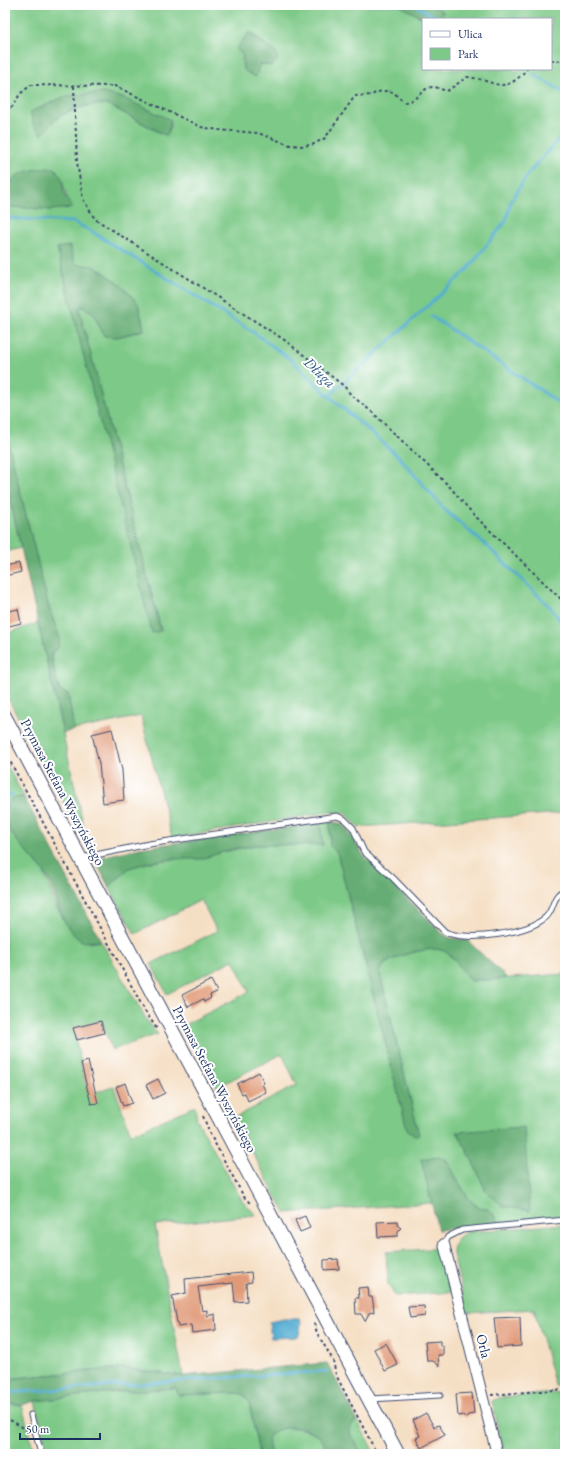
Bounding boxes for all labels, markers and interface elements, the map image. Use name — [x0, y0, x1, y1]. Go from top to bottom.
legend — [422, 18, 552, 70]
text: Ulica — [458, 26, 482, 42]
text: Park — [458, 46, 479, 62]
water label: Długa — [299, 352, 340, 392]
street label: Prymasa Stefana Wyszyńskiego — [17, 716, 109, 869]
street label: Prymasa Stefana Wyszyńskiego — [169, 1003, 261, 1156]
street label: Orla — [472, 1332, 496, 1360]
scale bar — [20, 1415, 100, 1441]
text: 50 m — [26, 1421, 50, 1437]

